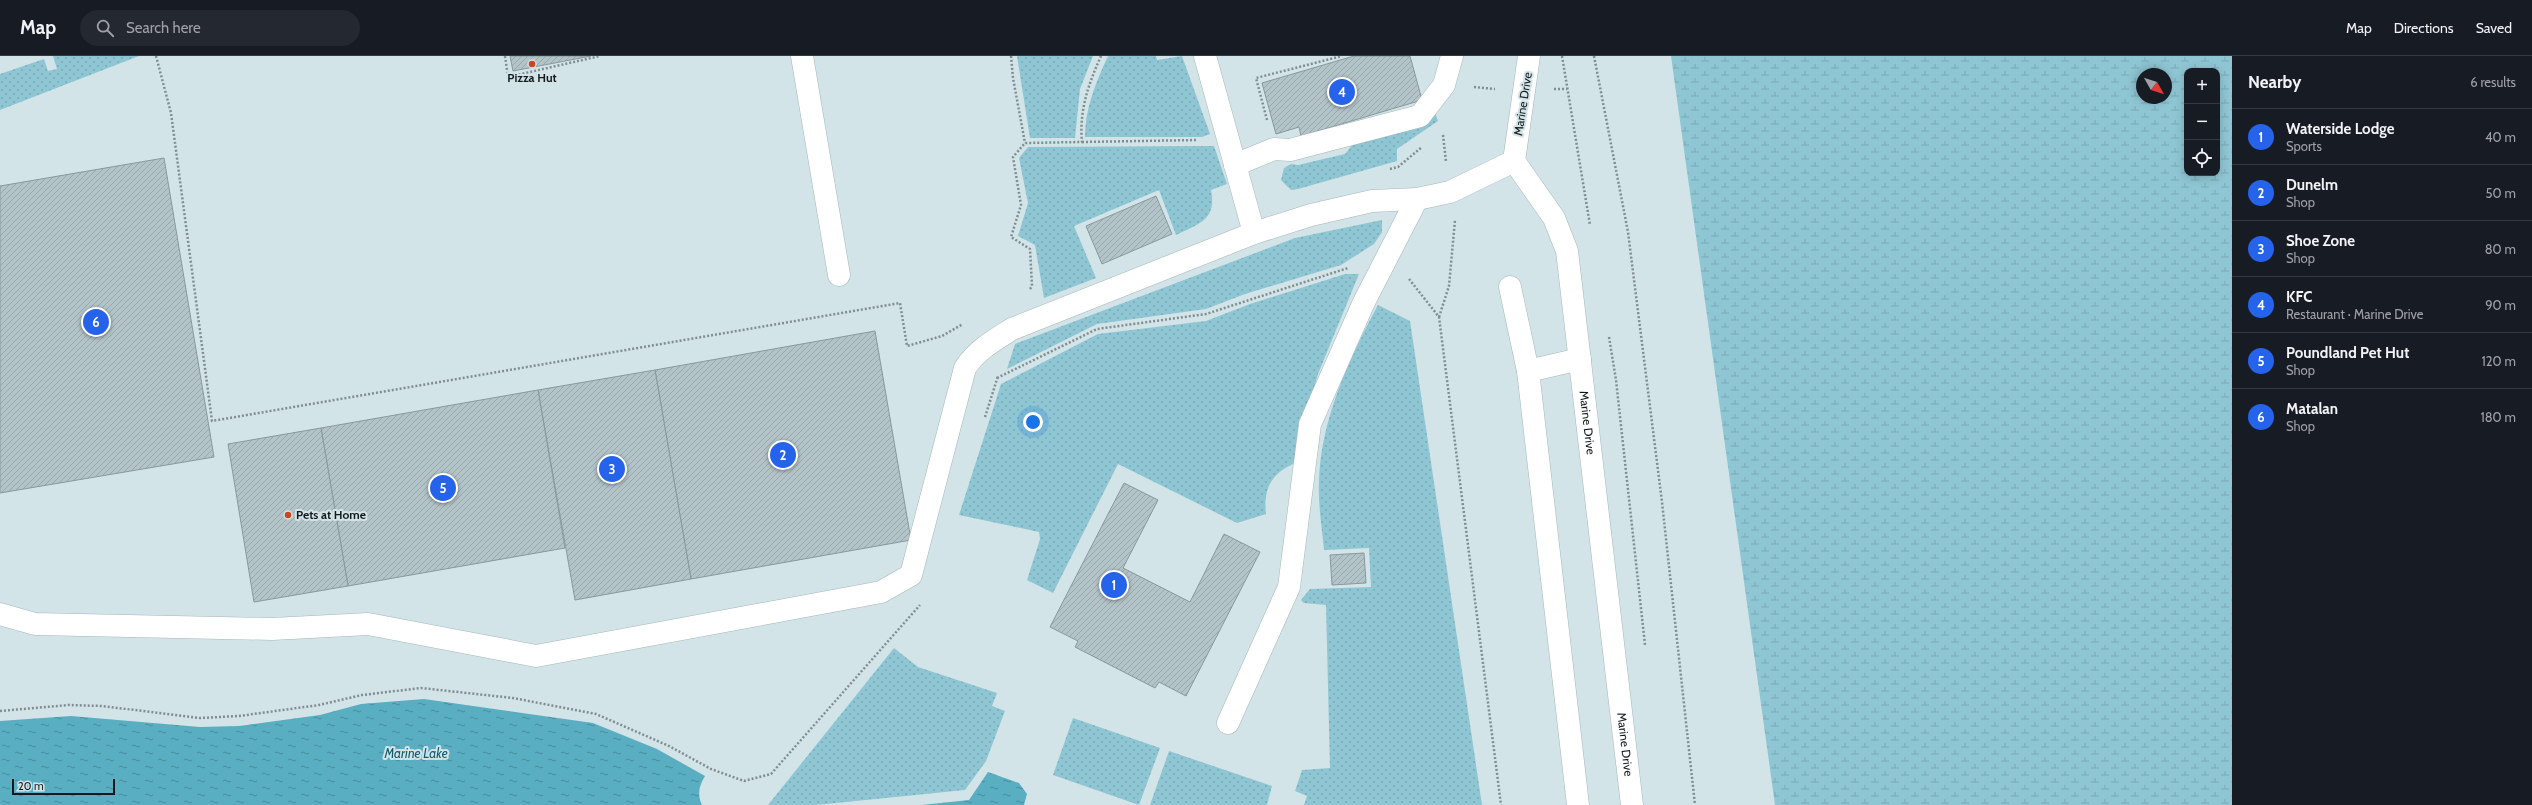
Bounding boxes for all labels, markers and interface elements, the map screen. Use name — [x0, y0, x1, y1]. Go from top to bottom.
search box — [80, 10, 360, 46]
text: Map — [20, 16, 56, 39]
icon: search — [94, 17, 116, 39]
text: Search here — [126, 19, 201, 37]
text: Map — [2346, 19, 2372, 37]
text: Directions — [2394, 19, 2454, 37]
text: Saved — [2476, 19, 2512, 37]
marker: Pizza Hut — [527, 59, 537, 69]
north arrow — [2136, 68, 2172, 104]
map controls — [2184, 68, 2220, 176]
button: + — [2184, 68, 2220, 104]
place label: Pizza Hut — [507, 70, 557, 85]
street label: Marine Drive — [1510, 71, 1535, 137]
text: Nearby — [2248, 72, 2301, 92]
text: 6 results — [2470, 74, 2516, 90]
pin: 4 — [1329, 77, 1355, 107]
button: − — [2184, 104, 2220, 140]
text: Waterside Lodge — [2286, 120, 2394, 138]
text: 1 — [2259, 129, 2263, 145]
text: 40 m — [2485, 129, 2516, 145]
text: Sports — [2286, 138, 2322, 154]
button: locate — [2184, 140, 2220, 176]
text: Dunelm — [2286, 176, 2338, 194]
text: 2 — [2258, 185, 2264, 201]
text: 50 m — [2486, 185, 2516, 201]
text: Shop — [2286, 194, 2315, 210]
text: Shoe Zone — [2286, 232, 2355, 250]
text: 3 — [2257, 241, 2265, 257]
text: 80 m — [2485, 241, 2516, 257]
text: Shop — [2286, 250, 2315, 266]
text: KFC — [2286, 288, 2312, 306]
text: 4 — [2257, 297, 2265, 313]
text: 90 m — [2485, 297, 2516, 313]
text: Restaurant · Marine Drive — [2286, 306, 2423, 322]
pin: 6 — [83, 307, 109, 337]
text: Poundland Pet Hut — [2286, 344, 2409, 362]
text: 5 — [2258, 353, 2264, 369]
text: 120 m — [2482, 353, 2516, 369]
text: Shop — [2286, 362, 2315, 378]
street label: Marine Drive — [1576, 390, 1599, 455]
text: Matalan — [2286, 400, 2338, 418]
text: 6 — [2257, 409, 2265, 425]
text: 180 m — [2480, 409, 2516, 425]
your location — [1023, 412, 1043, 432]
text: Shop — [2286, 418, 2315, 434]
pin: 2 — [770, 440, 796, 470]
pin: 3 — [599, 454, 625, 484]
pin: 5 — [430, 473, 456, 503]
place label: Pets at Home — [296, 507, 366, 522]
marker: Pets at Home — [283, 510, 293, 520]
pin: 1 — [1101, 570, 1127, 600]
street label: Marine Drive — [1614, 712, 1637, 777]
water label: Marine Lake — [383, 745, 448, 761]
scale bar — [12, 777, 115, 796]
text: 20 m — [18, 779, 44, 793]

